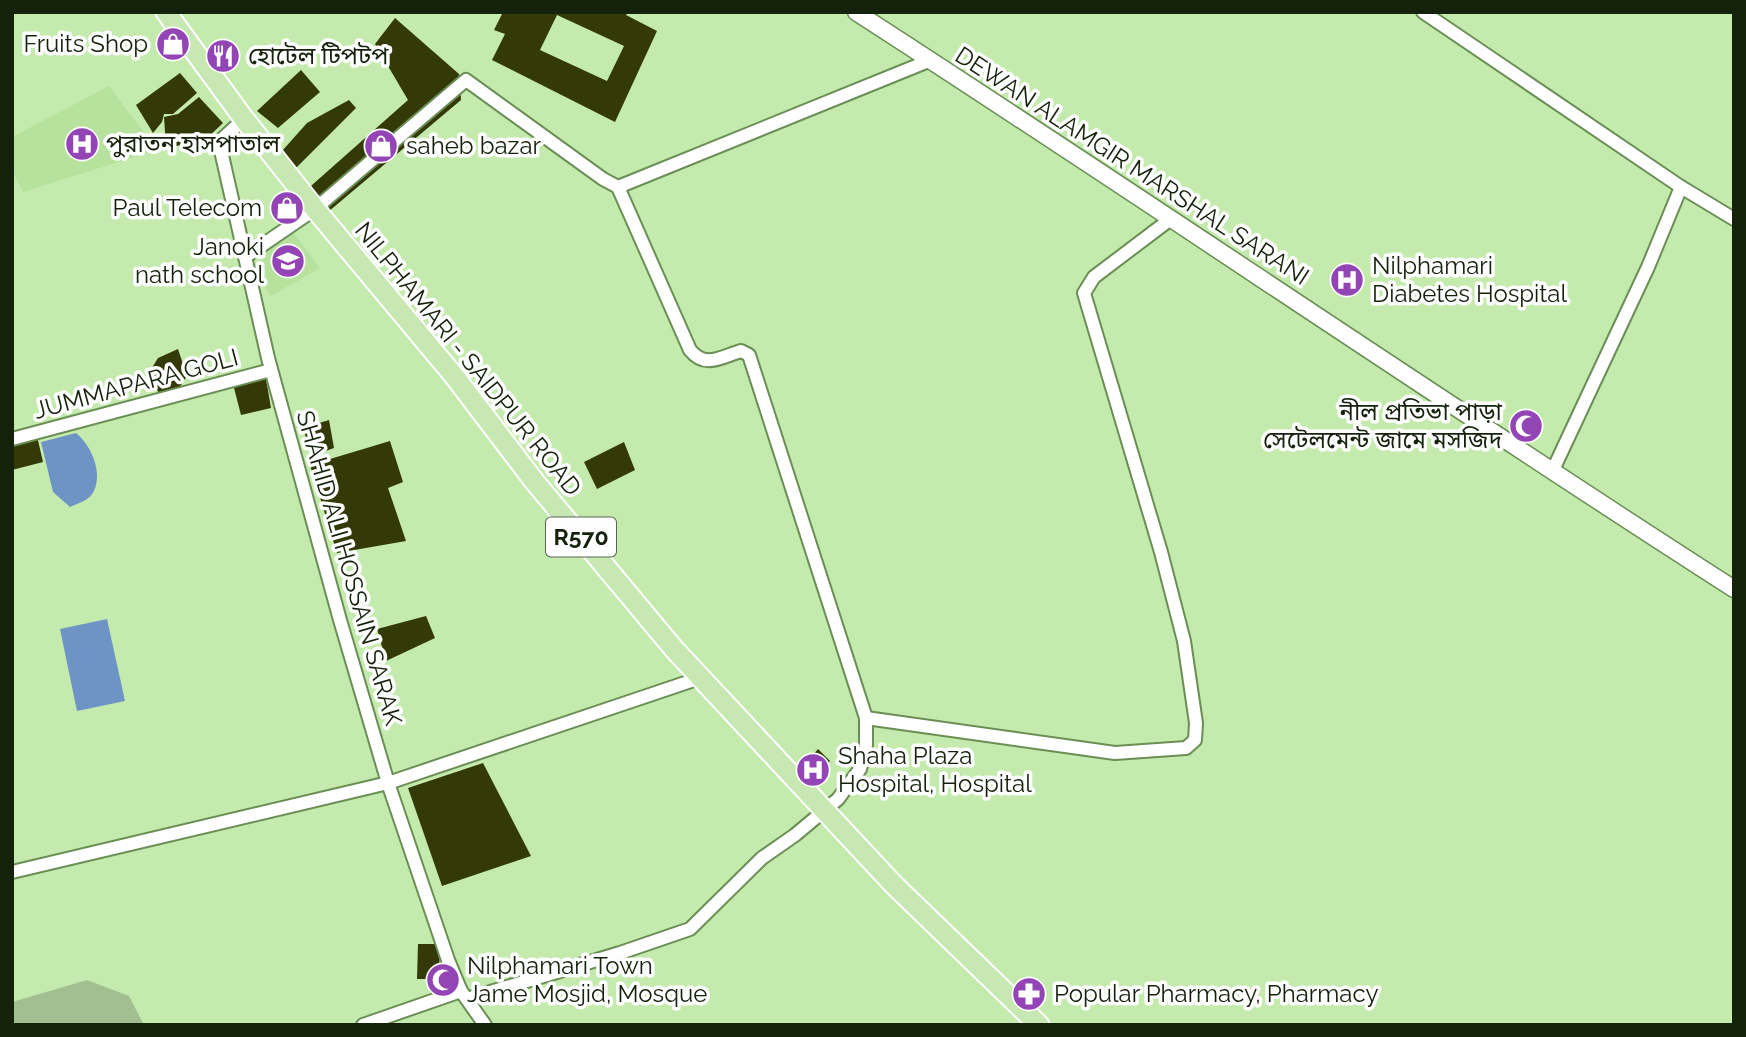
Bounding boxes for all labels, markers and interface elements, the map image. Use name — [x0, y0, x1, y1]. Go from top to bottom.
shop icon: Fruits Shop — [154, 25, 192, 63]
place label: Fruits Shop — [23, 29, 148, 58]
restaurant icon: হোটেল টিপটপ — [204, 37, 242, 75]
street label: DEWAN ALAMGIR MARSHAL SARANI — [950, 40, 1314, 291]
place label: হোটেল টিপটপ — [248, 41, 389, 70]
hospital icon: পুরাতন হাসপাতাল — [63, 125, 101, 163]
shop icon: saheb bazar — [362, 127, 400, 165]
place label: পুরাতন হাসপাতাল — [106, 129, 280, 158]
place label: saheb bazar — [406, 131, 541, 160]
shop icon: Paul Telecom — [268, 189, 306, 227]
place label: Paul Telecom — [113, 193, 262, 222]
street label: NILPHAMARI - SAIDPUR ROAD — [349, 216, 588, 501]
place label: Janoki nath school — [135, 232, 264, 289]
school or university icon: Janoki nath school — [269, 242, 307, 280]
place label: Nilphamari Diabetes Hospital — [1372, 251, 1567, 308]
hospital icon: Nilphamari Diabetes Hospital — [1328, 261, 1366, 299]
street label: JUMMAPARA GOLI — [31, 342, 241, 425]
place label: নীল প্রতিভা পাড়া সেটেলমেন্ট জামে মসজিদ — [1263, 397, 1503, 454]
street label: SHAHID ALI HOSSAIN SARAK — [291, 407, 409, 729]
mosque icon: নীল প্রতিভা পাড়া সেটেলমেন্ট জামে মসজিদ — [1507, 407, 1545, 445]
road number: R570 — [546, 517, 616, 556]
place label: Shaha Plaza Hospital, Hospital — [838, 741, 1032, 798]
hospital icon: Shaha Plaza Hospital, Hospital — [794, 751, 832, 789]
place label: Nilphamari Town Jame Mosjid, Mosque — [467, 951, 707, 1008]
mosque icon: Nilphamari Town Jame Mosjid, Mosque — [424, 961, 462, 999]
pharmacy icon: Popular Pharmacy, Pharmacy — [1010, 975, 1048, 1013]
place label: Popular Pharmacy, Pharmacy — [1054, 979, 1378, 1008]

